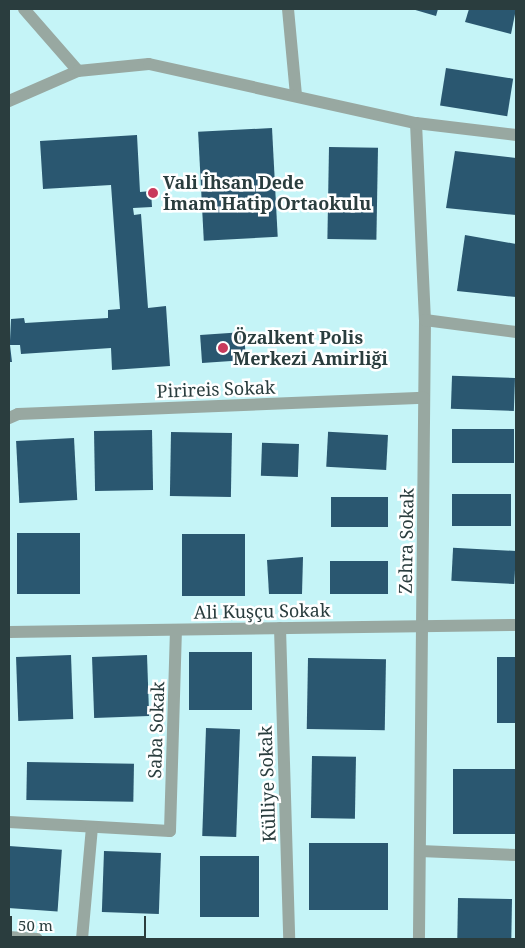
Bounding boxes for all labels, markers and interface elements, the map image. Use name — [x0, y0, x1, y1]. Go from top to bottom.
place label: Vali İhsan Dede İmam Hatip Ortaokulu — [163, 172, 371, 214]
marker: Vali İhsan Dede İmam Hatip Ortaokulu — [147, 187, 159, 199]
place label: Özalkent Polis Merkezi Amirliği — [233, 327, 388, 369]
marker: Özalkent Polis Merkezi Amirliği — [217, 342, 229, 354]
street label: Pirireis Sokak — [156, 376, 276, 402]
street label: Zehra Sokak — [394, 488, 418, 594]
street label: Ali Kuşçu Sokak — [193, 599, 331, 623]
street label: Saba Sokak — [144, 681, 168, 779]
street label: Külliye Sokak — [254, 725, 280, 843]
scale bar — [12, 906, 149, 938]
text: 50 m — [18, 915, 53, 935]

